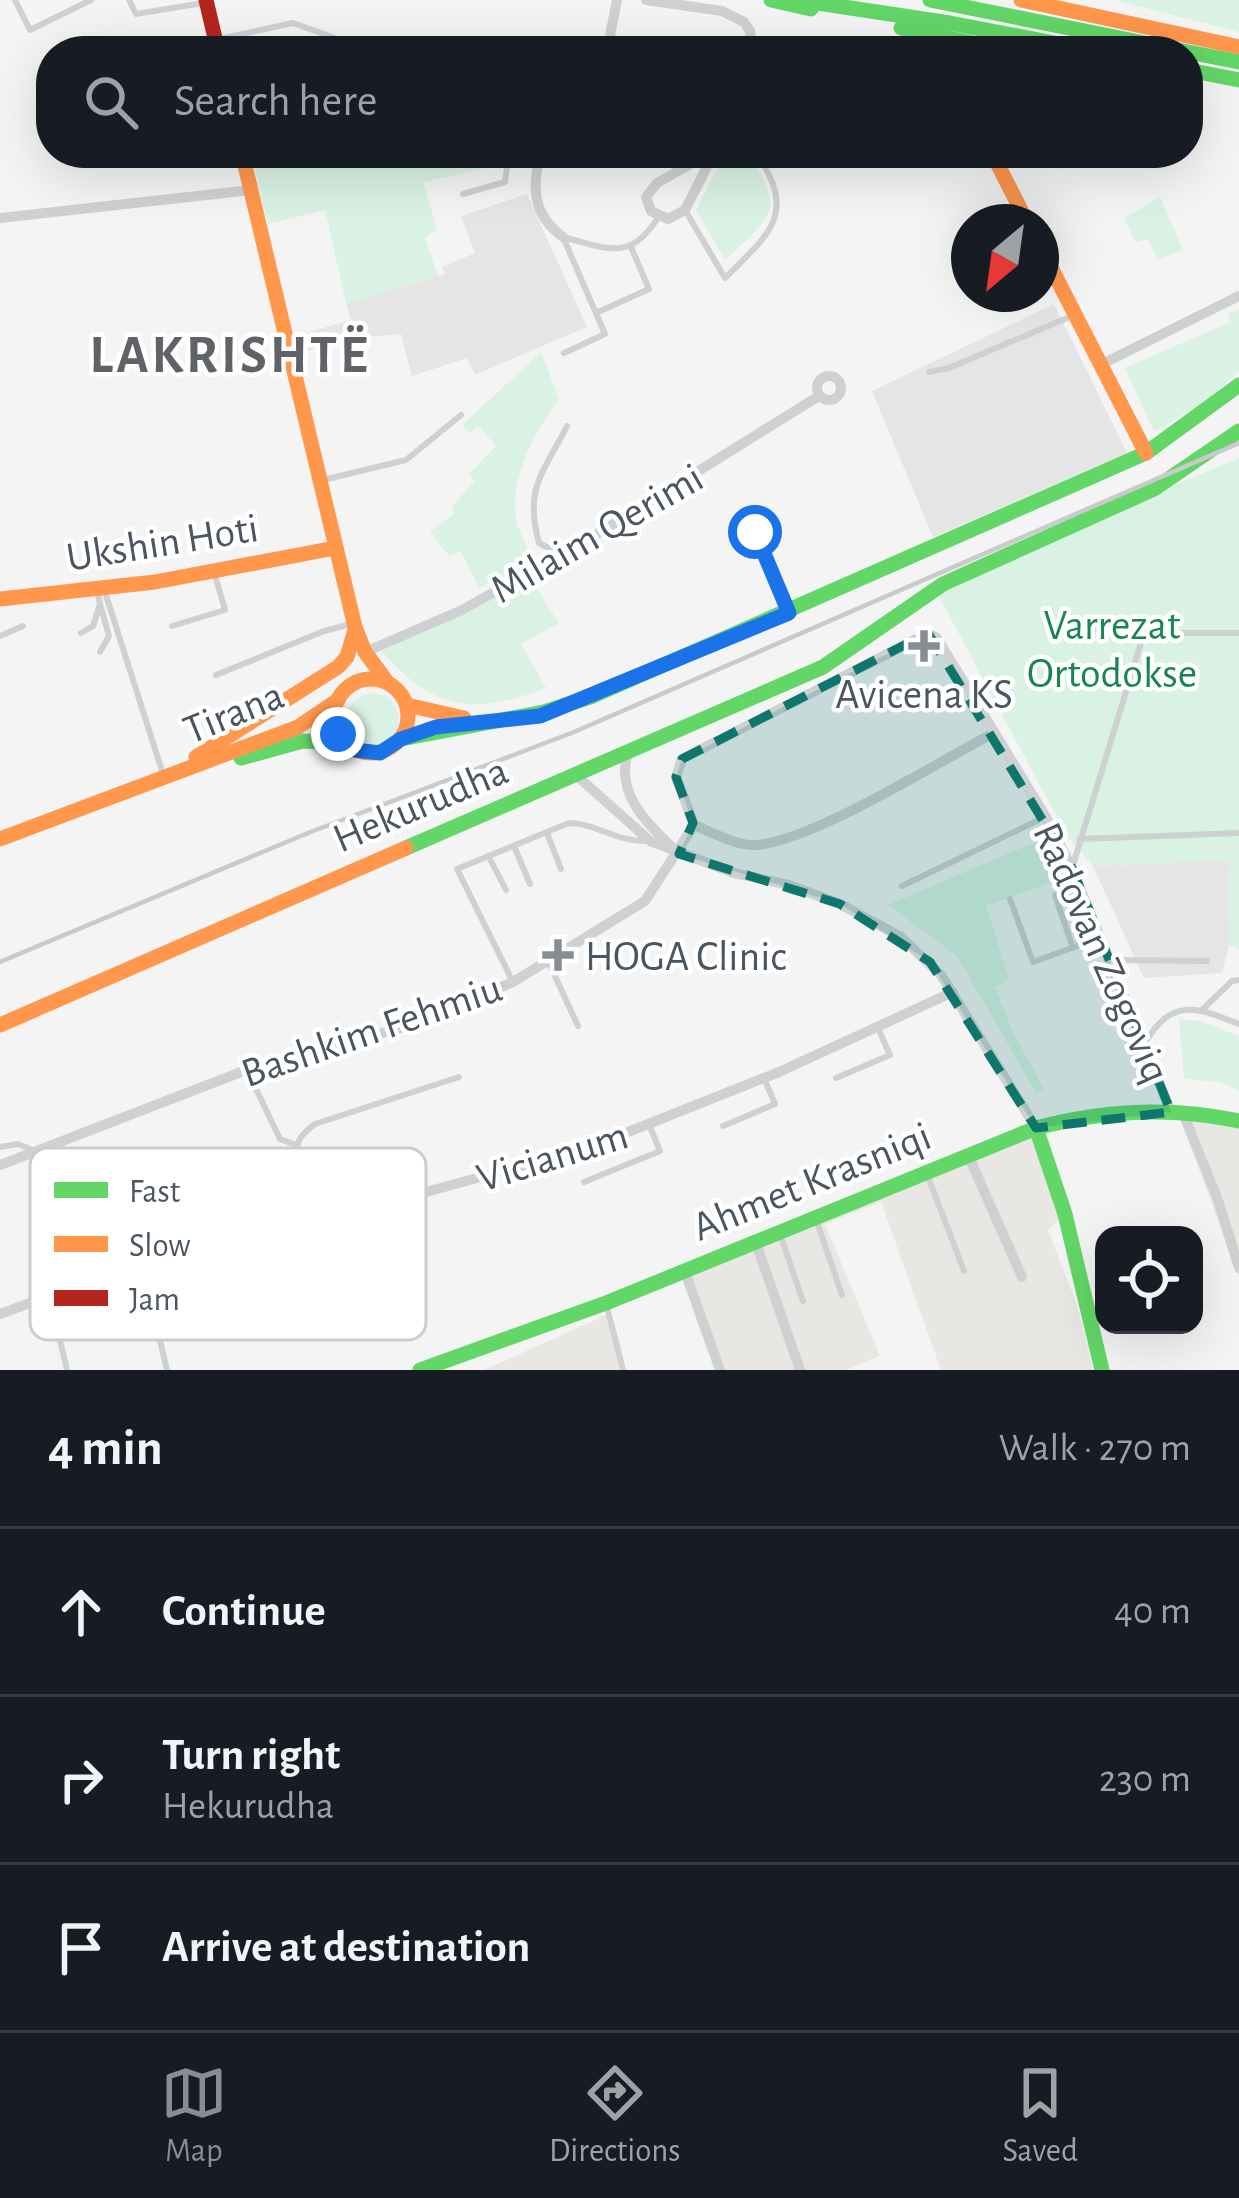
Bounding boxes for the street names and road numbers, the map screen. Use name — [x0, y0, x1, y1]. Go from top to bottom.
street label: Milaim Qerimi — [484, 456, 710, 611]
street label: Ukshin Hoti — [63, 507, 261, 579]
street label: Tirana — [178, 674, 290, 752]
street label: Hekurudha — [327, 749, 514, 860]
street label: Radovan Zogoviq — [1025, 816, 1177, 1089]
street label: Bashkim Fehmiu — [236, 967, 507, 1095]
street label: Vicianum — [472, 1114, 633, 1200]
street label: Ahmet Krasniqi — [687, 1115, 937, 1249]

